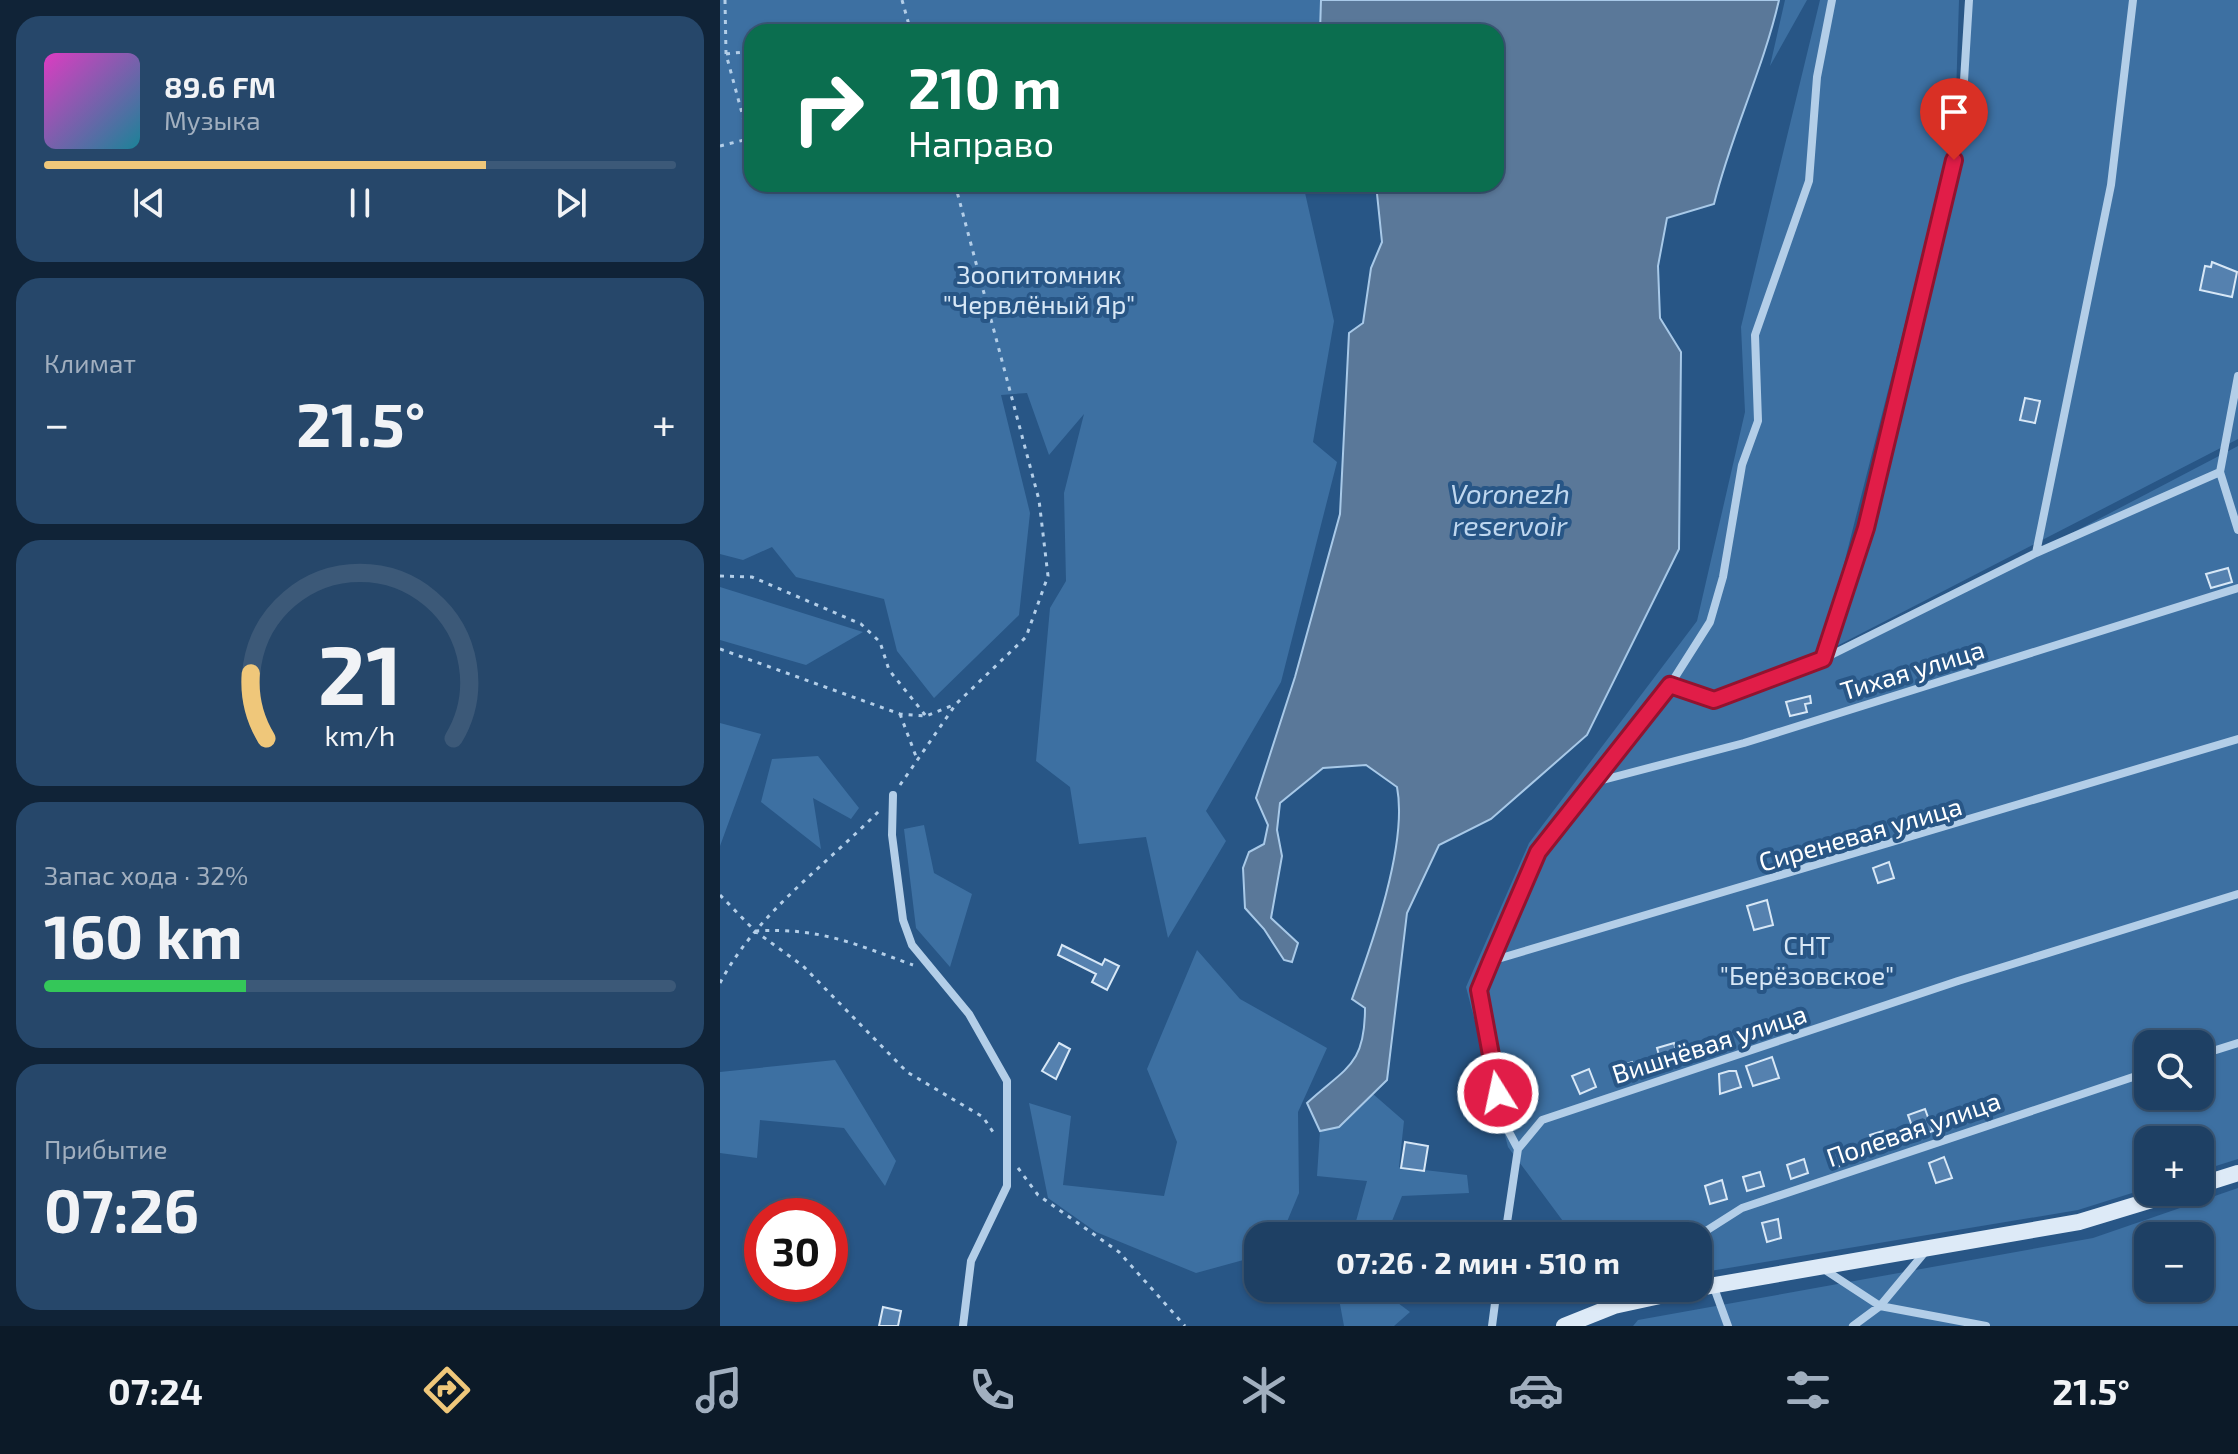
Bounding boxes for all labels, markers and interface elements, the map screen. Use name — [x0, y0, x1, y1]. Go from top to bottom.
text: 210 m — [908, 53, 1062, 120]
icon: right — [776, 56, 880, 160]
text: 89.6 FM — [164, 68, 276, 104]
pin — [1920, 78, 1988, 160]
icon: arrive — [1932, 90, 1976, 134]
text: Музыка — [164, 104, 261, 135]
text: Направо — [908, 121, 1054, 164]
icon: previous — [127, 181, 171, 225]
icon: pause — [338, 181, 382, 225]
icon: next — [549, 181, 593, 225]
park label: Зоопитомник "Червлёный Яр" — [943, 258, 1135, 319]
text: Климат — [44, 347, 136, 378]
text: 21.5° — [296, 387, 425, 459]
text: − — [44, 396, 70, 449]
text: + — [652, 396, 676, 449]
water label: Voronezh reservoir — [1450, 476, 1570, 542]
text: 21 — [318, 622, 402, 722]
street label: Тихая улица — [1836, 632, 1988, 707]
text: km/h — [325, 717, 395, 752]
street label: Сиреневая улица — [1755, 789, 1965, 878]
text: Запас хода · 32% — [44, 859, 248, 890]
text: 160 km — [44, 899, 243, 971]
park label: СНТ "Берёзовское" — [1720, 929, 1894, 990]
street label: Вишнёвая улица — [1608, 997, 1811, 1090]
map controls — [2134, 1030, 2214, 1302]
button: search — [2134, 1030, 2214, 1110]
position arrow — [1456, 1051, 1540, 1135]
street label: Полевая улица — [1822, 1084, 2004, 1173]
button: + — [2134, 1126, 2214, 1206]
text: Прибытие — [44, 1133, 168, 1164]
text: 07:26 — [44, 1173, 199, 1245]
speed limit sign: 30 — [744, 1198, 848, 1302]
button: − — [2134, 1222, 2214, 1302]
text: 07:26 · 2 мин · 510 m — [1336, 1244, 1620, 1280]
icon: directions — [419, 1362, 475, 1418]
icon: music — [691, 1362, 747, 1418]
icon: phone — [964, 1362, 1020, 1418]
icon: climate — [1236, 1362, 1292, 1418]
icon: car — [1508, 1362, 1564, 1418]
icon: filters — [1780, 1362, 1836, 1418]
text: 07:24 — [108, 1369, 203, 1412]
text: 21.5° — [2052, 1369, 2130, 1412]

